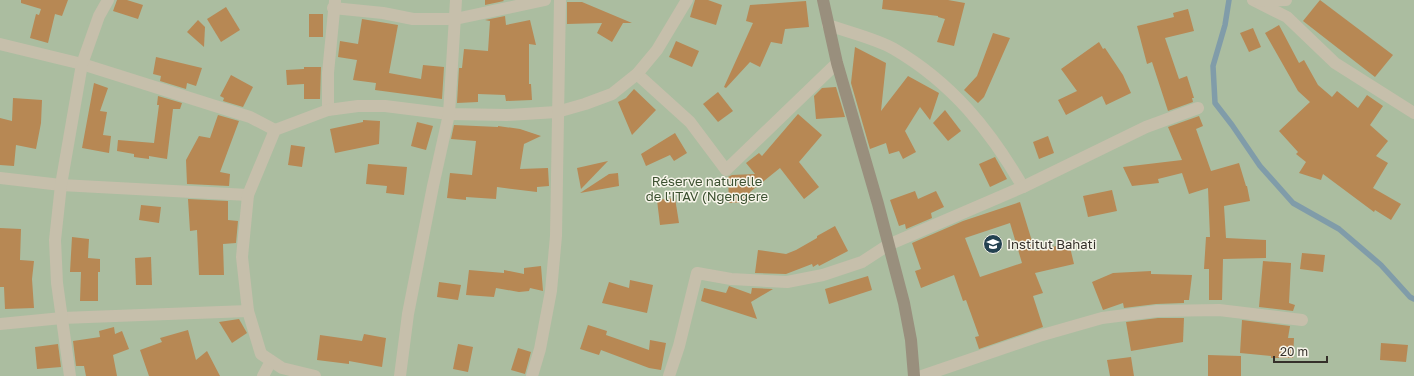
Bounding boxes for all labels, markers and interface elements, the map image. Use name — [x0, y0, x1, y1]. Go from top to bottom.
park label: Réserve naturelle de l'ITAV (Ngengere — [646, 173, 768, 204]
school or university icon: Institut Bahati — [982, 233, 1004, 255]
place label: Institut Bahati — [1007, 236, 1096, 252]
scale bar — [1274, 338, 1327, 364]
text: 20 m — [1280, 344, 1308, 359]

